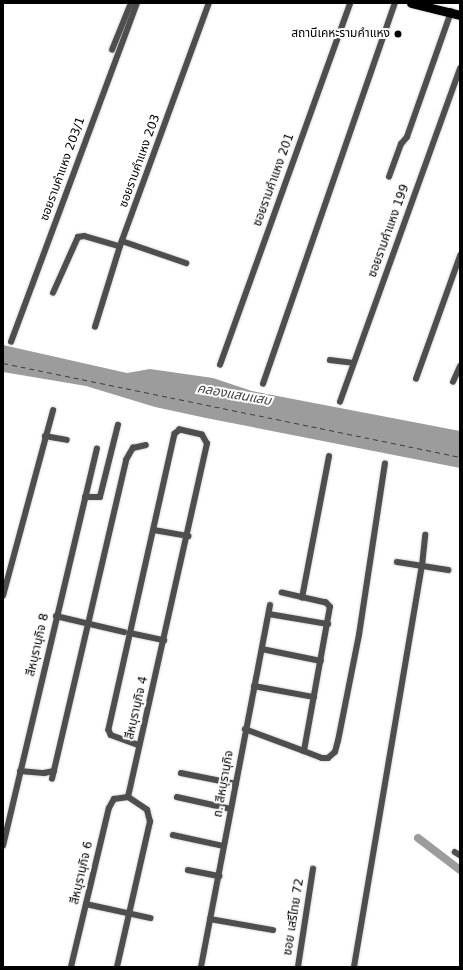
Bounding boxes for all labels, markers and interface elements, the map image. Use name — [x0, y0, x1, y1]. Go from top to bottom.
place label: สถานีเคหะรามคำแหง — [291, 27, 390, 41]
marker: สถานีเคหะรามคำแหง — [393, 29, 403, 39]
street label: ซอยรามคำแหง 203 — [116, 112, 164, 210]
street label: ซอยรามคำแหง 203/1 — [37, 115, 89, 223]
street label: ซอยรามคำแหง 201 — [250, 131, 298, 229]
street label: ซอยรามคำแหง 199 — [365, 182, 413, 280]
water label: คลองแสนแสบ — [196, 381, 272, 409]
street label: สีหบุรานุกิจ 8 — [24, 612, 52, 678]
street label: สีหบุรานุกิจ 4 — [123, 675, 151, 741]
street label: ถ. สีหบุรานุกิจ — [211, 749, 237, 819]
street label: สีหบุรานุกิจ 6 — [68, 840, 96, 906]
street label: ซอย เสรีไทย 72 — [281, 877, 307, 957]

